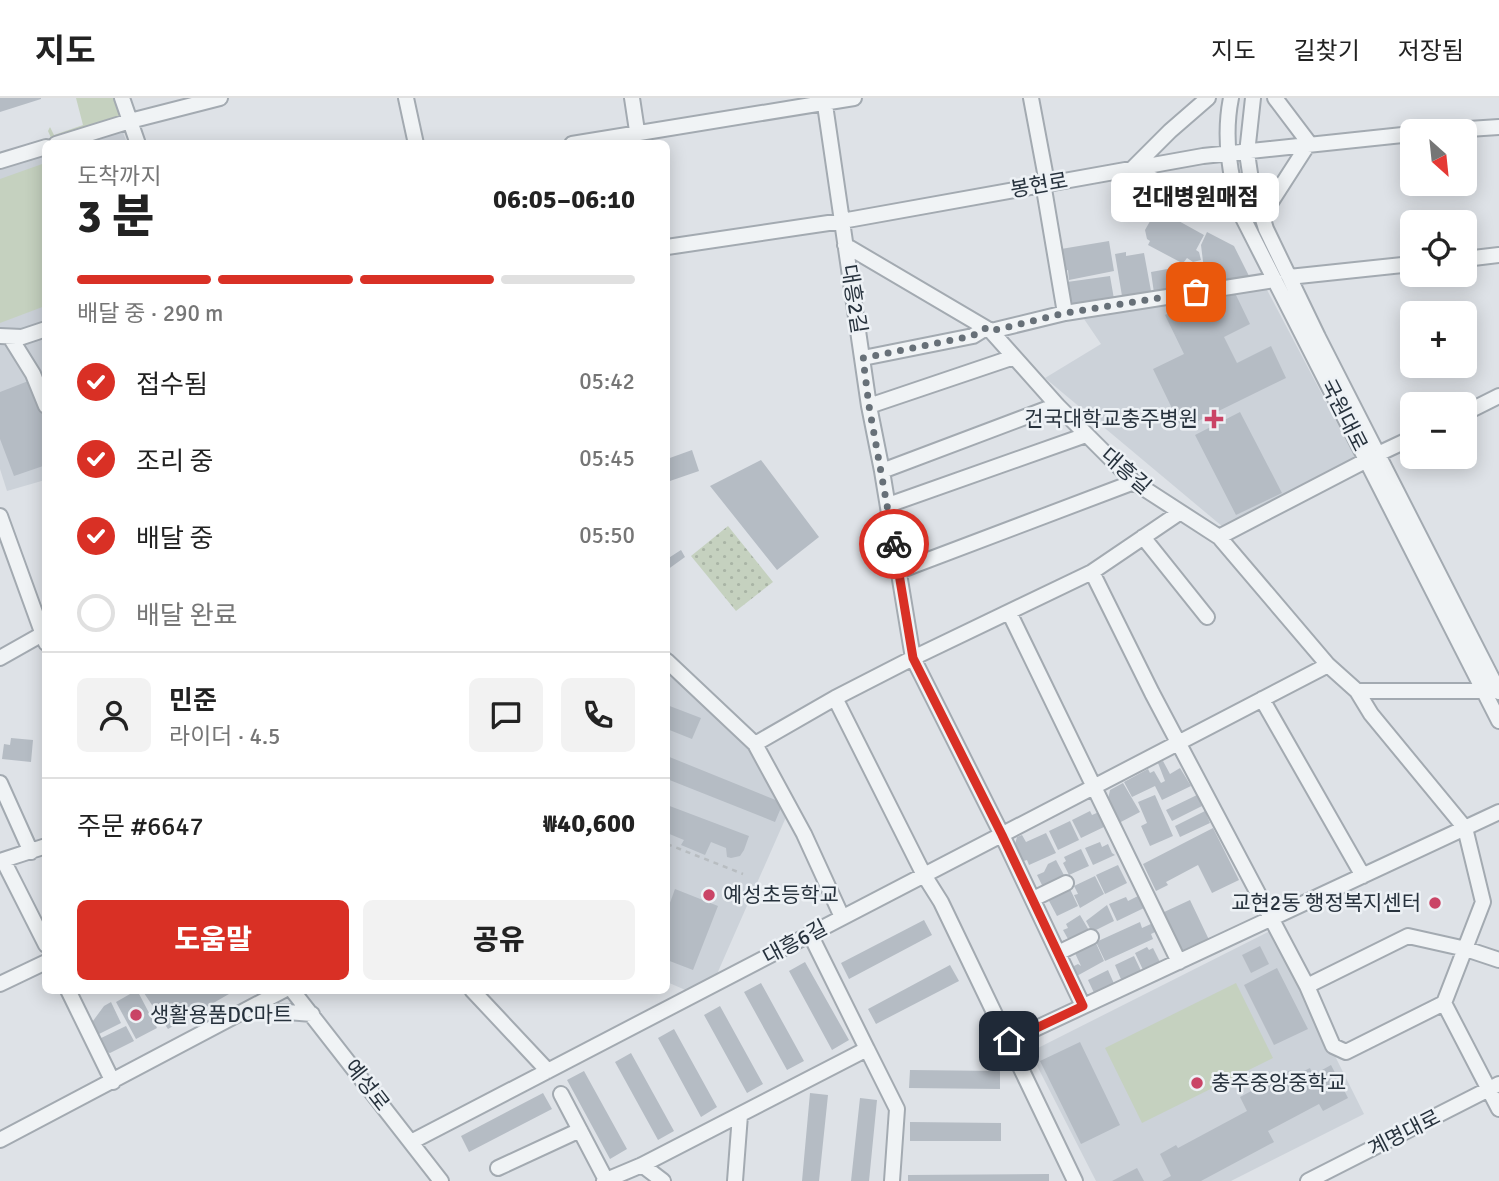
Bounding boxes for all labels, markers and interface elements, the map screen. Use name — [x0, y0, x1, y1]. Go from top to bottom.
text: 지도 — [35, 31, 96, 72]
text: 지도 — [1211, 36, 1256, 66]
text: 길찾기 — [1294, 36, 1360, 66]
text: 저장됨 — [1398, 36, 1464, 66]
north arrow — [1400, 119, 1477, 196]
map controls — [1400, 119, 1477, 469]
text: 도착까지 — [77, 162, 162, 191]
street label: 봉현로 — [1008, 167, 1070, 203]
callout: 건대병원매점 — [1112, 173, 1280, 222]
text: 건대병원매점 — [1132, 183, 1258, 212]
text: 06:05–06:10 — [493, 184, 635, 216]
text: 3 분 — [77, 189, 154, 245]
button: locate — [1400, 210, 1477, 287]
pin — [1166, 262, 1226, 322]
street label: 대흥2길 — [836, 263, 872, 335]
icon: bag — [1177, 273, 1215, 311]
text: 배달 중 · 290 m — [77, 299, 223, 328]
button: + — [1400, 301, 1477, 378]
icon: check — [77, 363, 115, 401]
text: 05:42 — [579, 367, 635, 396]
text: 접수됨 — [136, 369, 208, 401]
street label: 국원대로 — [1315, 375, 1373, 455]
button: − — [1400, 392, 1477, 469]
place label: 건국대학교충주병원 — [1024, 406, 1198, 432]
marker: 건국대학교충주병원 — [1204, 409, 1224, 429]
icon: check — [77, 440, 115, 478]
street label: 대흥길 — [1096, 442, 1156, 500]
text: 05:45 — [579, 444, 635, 473]
text: 조리 중 — [136, 446, 213, 478]
courier — [859, 509, 929, 579]
icon: check — [77, 517, 115, 555]
text: 05:50 — [579, 521, 635, 550]
text: 배달 중 — [136, 523, 213, 555]
icon: bike — [875, 525, 913, 563]
text: 배달 완료 — [136, 600, 237, 632]
button: person — [77, 678, 151, 752]
button: chat — [469, 678, 543, 752]
button: phone — [561, 678, 635, 752]
text: 민준 — [169, 685, 217, 717]
text: 라이더 · 4.5 — [169, 722, 281, 751]
text: ₩40,600 — [543, 808, 635, 840]
text: 주문 #6647 — [77, 811, 204, 843]
place label: 예성초등학교 — [723, 882, 839, 908]
marker: 예성초등학교 — [701, 887, 717, 903]
place label: 교현2동 행정복지센터 — [1231, 890, 1421, 916]
marker: 교현2동 행정복지센터 — [1427, 895, 1443, 911]
button: 도움말 — [77, 900, 349, 980]
button: 공유 — [363, 900, 635, 980]
street label: 대흥6길 — [758, 914, 832, 970]
place label: 생활용품DC마트 — [150, 1002, 292, 1028]
marker: 생활용품DC마트 — [128, 1007, 144, 1023]
pin — [979, 1011, 1039, 1071]
icon: home — [990, 1022, 1028, 1060]
street label: 예성로 — [339, 1054, 395, 1116]
place label: 충주중앙중학교 — [1211, 1070, 1346, 1096]
marker: 충주중앙중학교 — [1189, 1075, 1205, 1091]
street label: 계명대로 — [1364, 1104, 1444, 1162]

